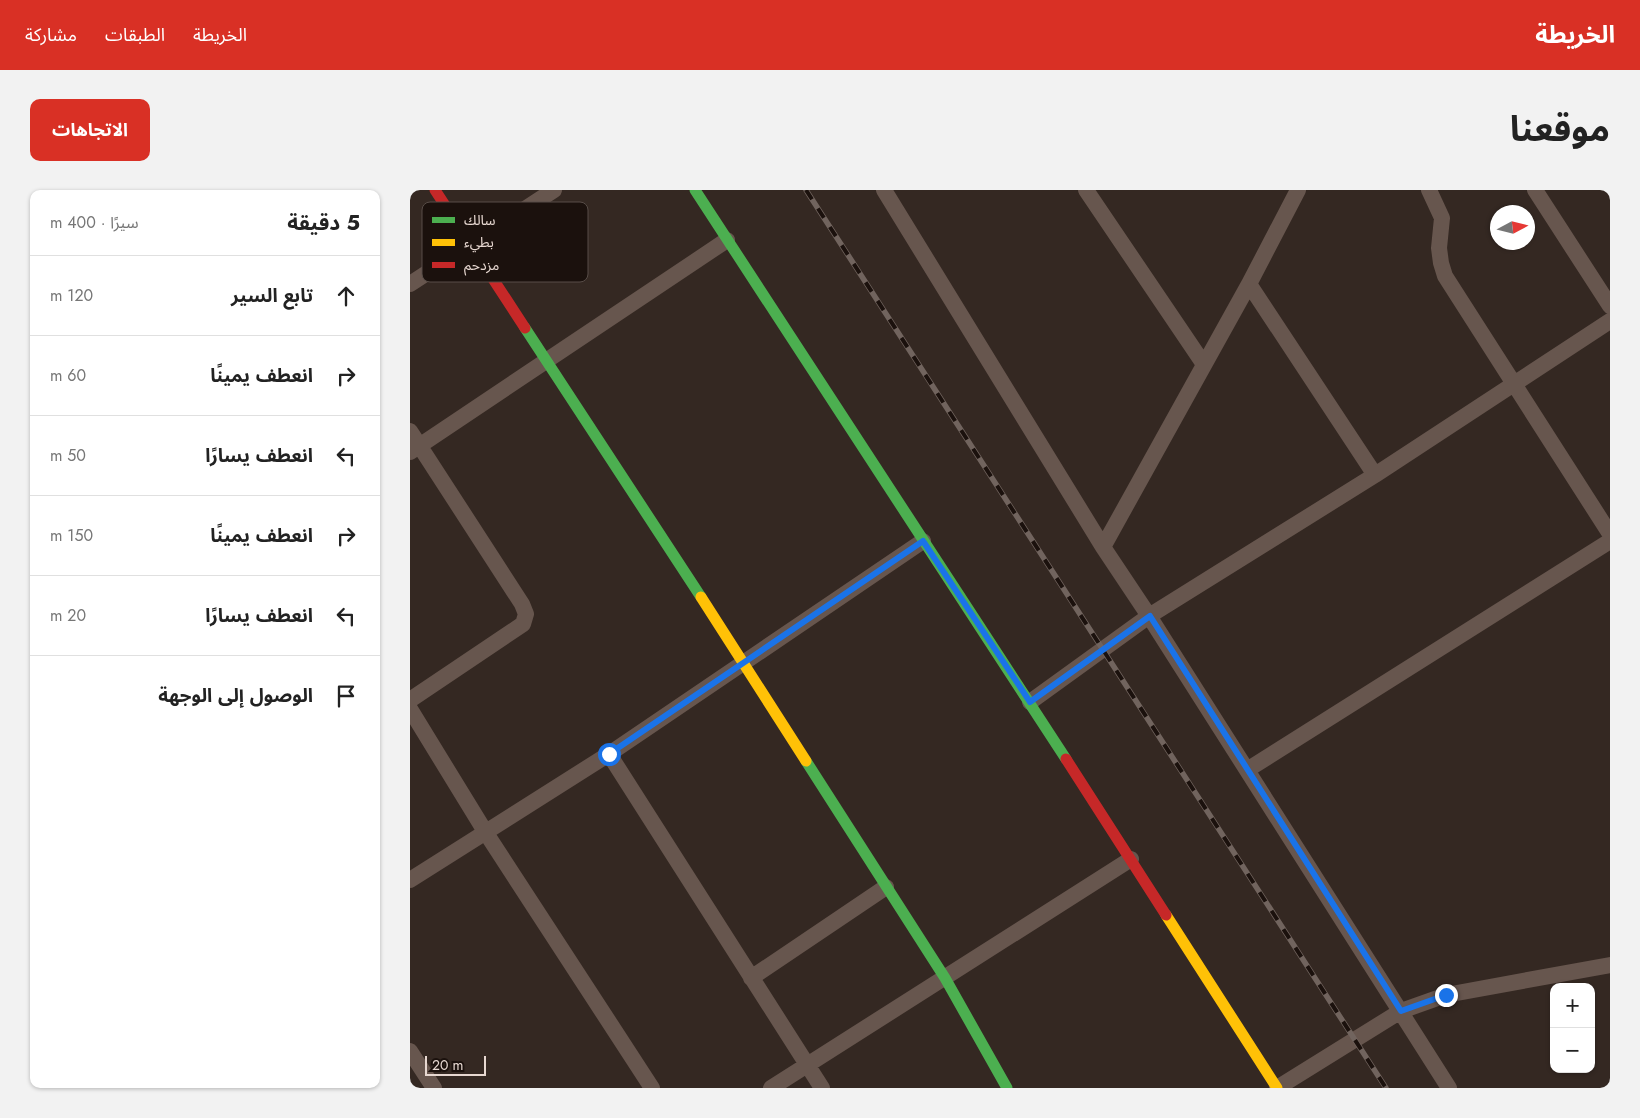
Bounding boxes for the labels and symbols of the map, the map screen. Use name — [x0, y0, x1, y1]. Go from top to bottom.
legend — [422, 202, 588, 282]
north arrow — [1490, 205, 1535, 250]
text: سالك — [464, 210, 496, 230]
text: بطيء — [464, 232, 494, 253]
text: مزدحم — [464, 255, 499, 276]
route start — [598, 743, 621, 766]
route end — [1435, 984, 1458, 1007]
scale bar — [425, 1053, 486, 1076]

